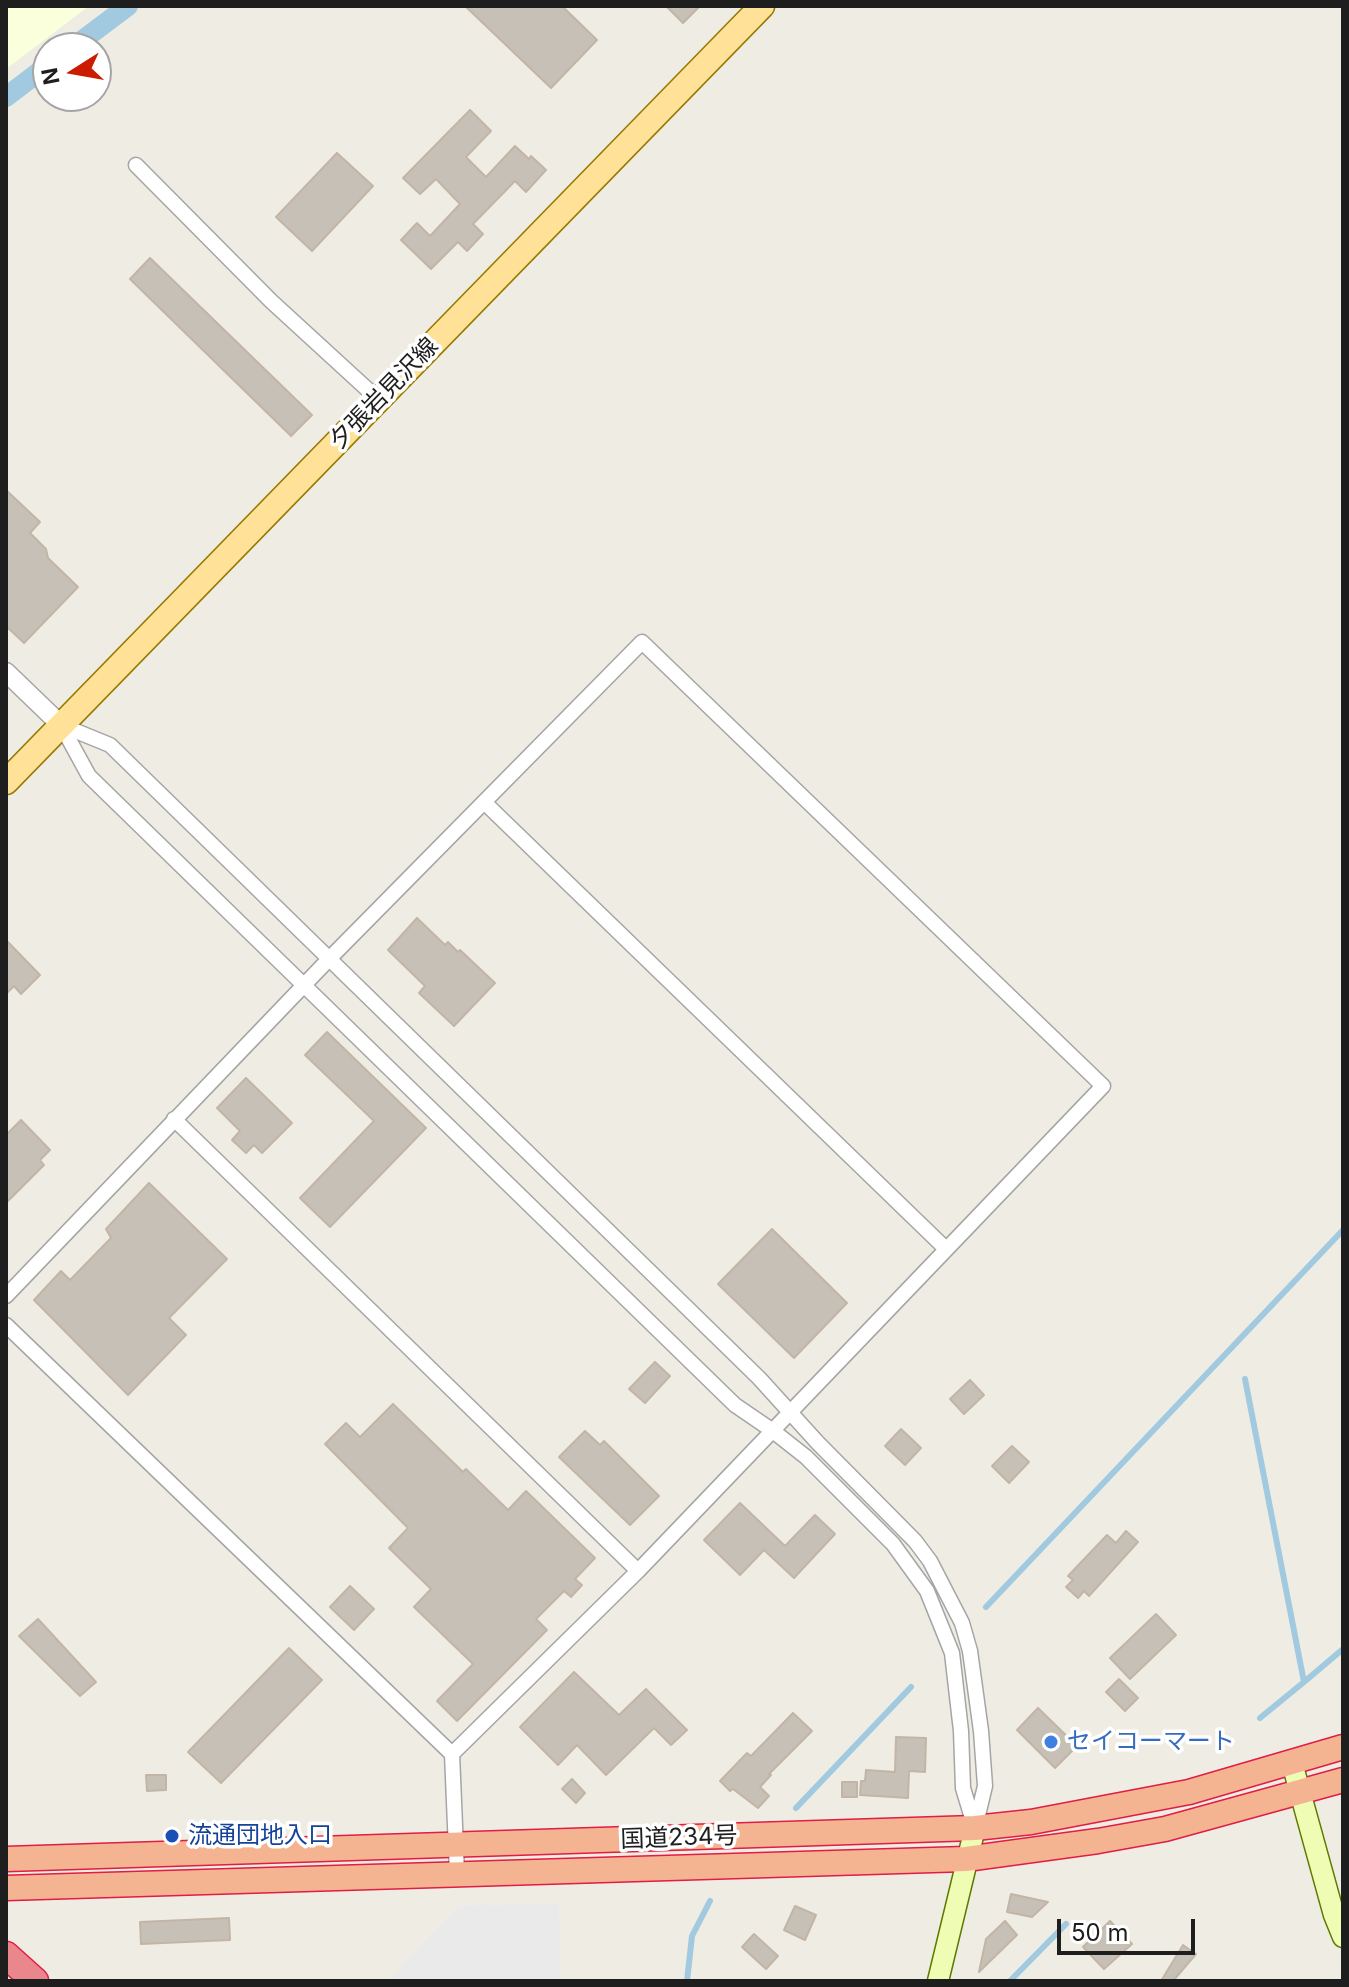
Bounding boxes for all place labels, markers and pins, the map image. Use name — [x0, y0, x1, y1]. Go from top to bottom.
place label: セイコーマート — [1067, 1728, 1235, 1756]
marker: セイコーマート — [1042, 1733, 1060, 1751]
place label: 流通団地入口 — [188, 1822, 332, 1850]
marker: 流通団地入口 — [163, 1827, 181, 1845]

